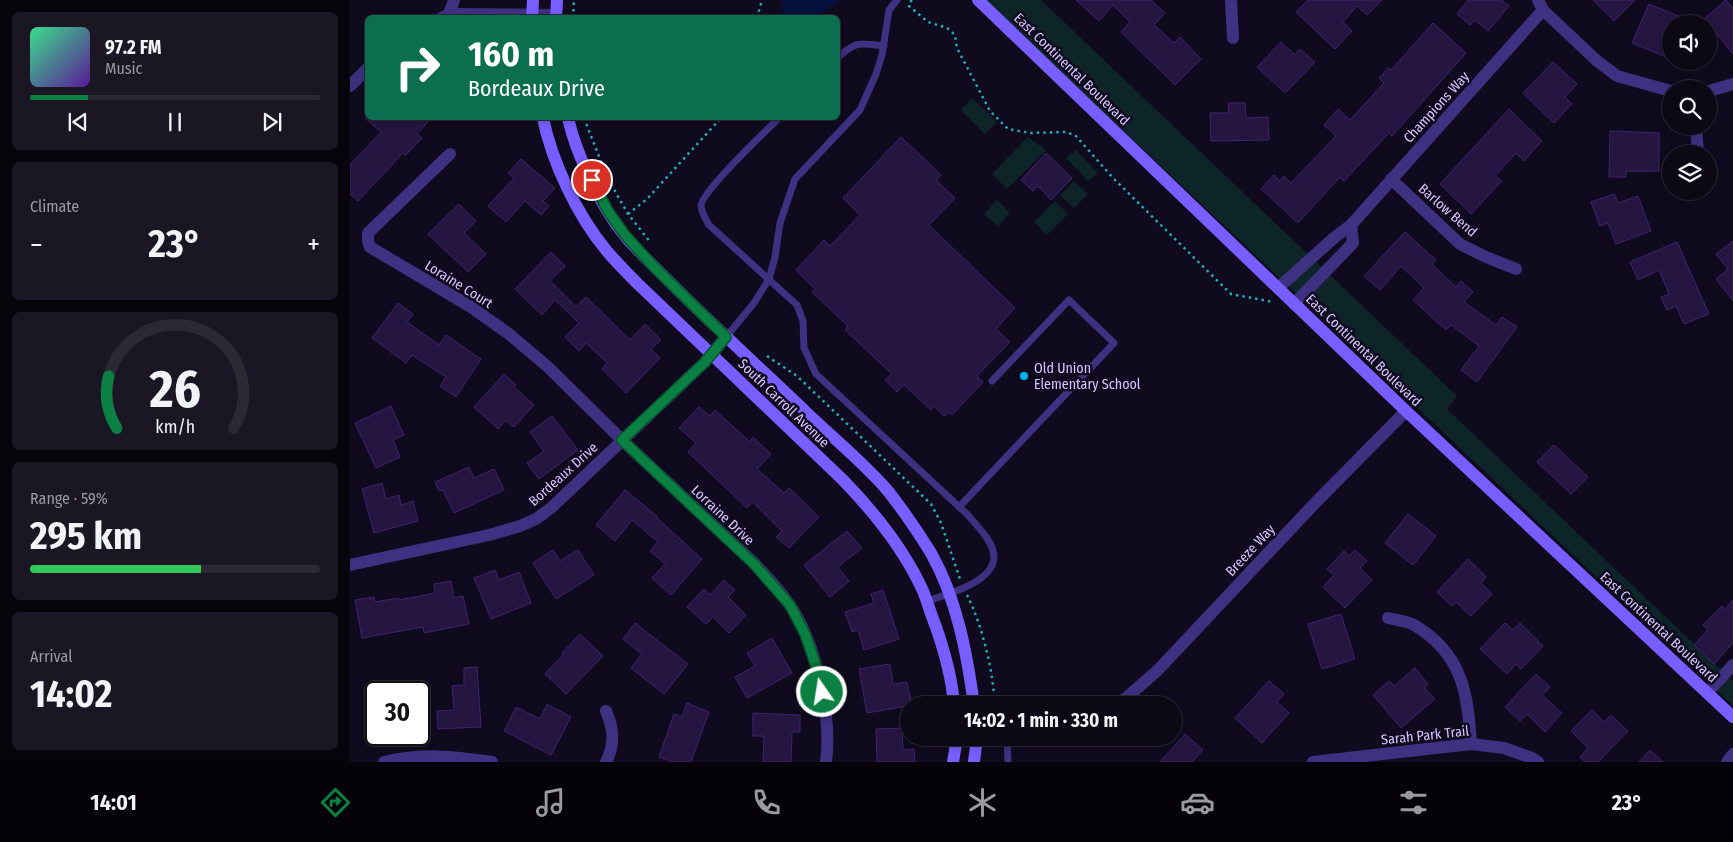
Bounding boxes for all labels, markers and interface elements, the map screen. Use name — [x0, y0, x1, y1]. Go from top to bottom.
street label: East Continental Boulevard — [1010, 10, 1133, 129]
map controls — [1662, 15, 1717, 200]
button: sound — [1662, 15, 1717, 70]
text: 160 m — [468, 33, 554, 75]
icon: right — [385, 35, 450, 100]
text: 97.2 FM — [105, 36, 161, 59]
text: Music — [105, 59, 142, 78]
street label: Champions Way — [1400, 68, 1473, 146]
text: Bordeaux Drive — [468, 75, 605, 102]
button: search — [1662, 80, 1717, 135]
icon: previous — [64, 108, 92, 136]
icon: pause — [161, 108, 189, 136]
icon: next — [258, 108, 286, 136]
button: layers — [1662, 145, 1717, 200]
pin — [571, 159, 613, 201]
icon: arrive — [578, 166, 606, 194]
street label: Barlow Bend — [1415, 180, 1481, 241]
text: Climate — [30, 197, 79, 216]
text: 23° — [148, 221, 202, 267]
text: − — [30, 228, 43, 261]
text: + — [307, 228, 320, 261]
street label: Loraine Court — [422, 257, 496, 312]
street label: East Continental Boulevard — [1302, 291, 1425, 410]
street label: South Carroll Avenue — [735, 355, 833, 451]
text: 26 — [148, 358, 201, 421]
place label: Old Union Elementary School — [1034, 360, 1141, 393]
marker: Old Union Elementary School — [1018, 370, 1030, 382]
text: km/h — [155, 416, 195, 438]
street label: Bordeaux Drive — [525, 439, 601, 510]
street label: Lorraine Drive — [688, 482, 758, 549]
text: Range · 59% — [30, 489, 108, 508]
text: 295 km — [30, 513, 142, 559]
street label: Breeze Way — [1222, 520, 1279, 580]
street label: East Continental Boulevard — [1596, 569, 1721, 686]
text: Arrival — [30, 647, 72, 666]
position arrow — [795, 665, 847, 717]
text: 14:02 — [30, 671, 112, 717]
speed limit sign: 30 — [365, 681, 430, 746]
text: 14:02 · 1 min · 330 m — [964, 709, 1118, 732]
street label: Sarah Park Trail — [1380, 722, 1470, 749]
icon: directions — [318, 785, 353, 820]
icon: music — [533, 785, 568, 820]
icon: phone — [749, 785, 784, 820]
icon: climate — [965, 785, 1000, 820]
icon: car — [1180, 785, 1215, 820]
icon: filters — [1396, 785, 1431, 820]
text: 14:01 — [90, 789, 137, 816]
text: 23° — [1612, 789, 1643, 816]

